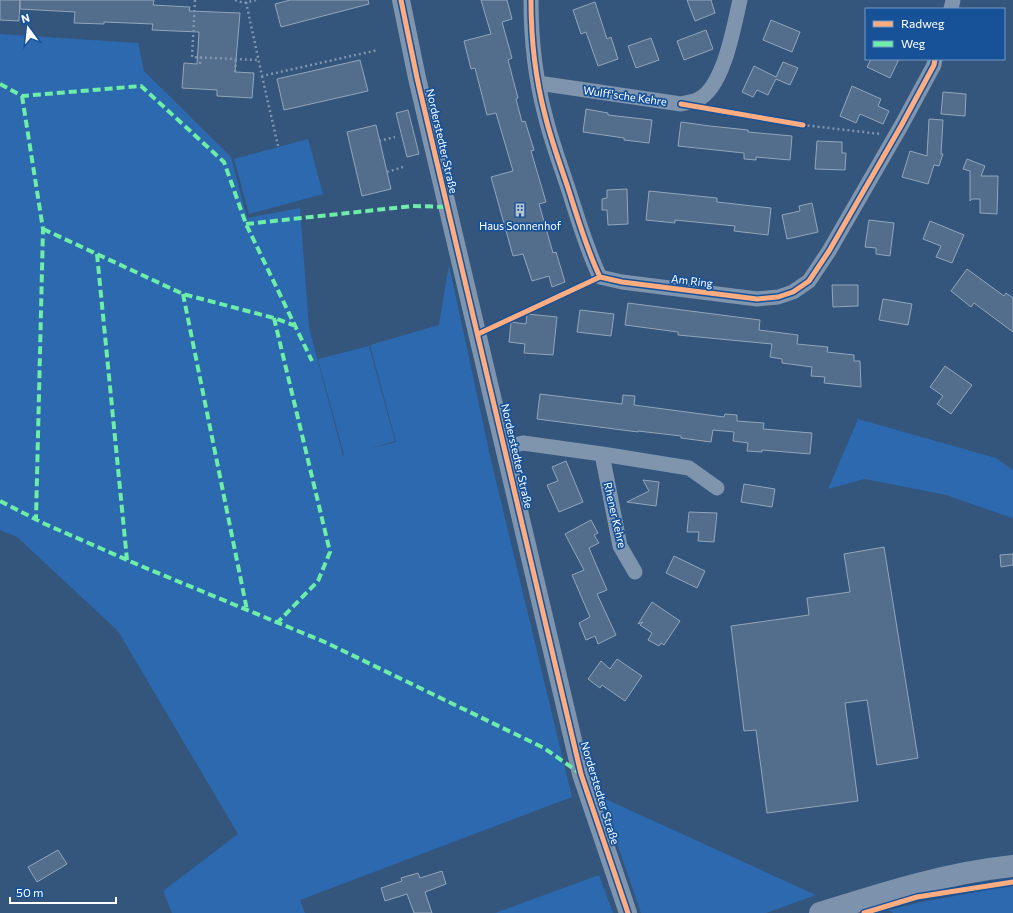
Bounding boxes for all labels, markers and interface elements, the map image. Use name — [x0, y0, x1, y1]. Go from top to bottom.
north arrow — [8, 8, 48, 48]
legend — [865, 8, 1005, 60]
text: N — [20, 11, 31, 25]
text: Radweg — [901, 16, 945, 30]
text: Weg — [901, 36, 926, 50]
street label: Wulff'sche Kehre — [582, 83, 668, 108]
street label: Norderstedter Straße — [424, 87, 461, 195]
building icon: Haus Sonnenhof — [512, 202, 528, 218]
place label: Haus Sonnenhof — [479, 219, 562, 232]
street label: Am Ring — [671, 272, 714, 290]
street label: Norderstedter Straße — [499, 402, 536, 510]
street label: Rhener Kehre — [602, 481, 629, 549]
street label: Norderstedter Straße — [579, 740, 622, 846]
scale bar — [10, 879, 116, 905]
text: 50 m — [16, 885, 44, 899]

